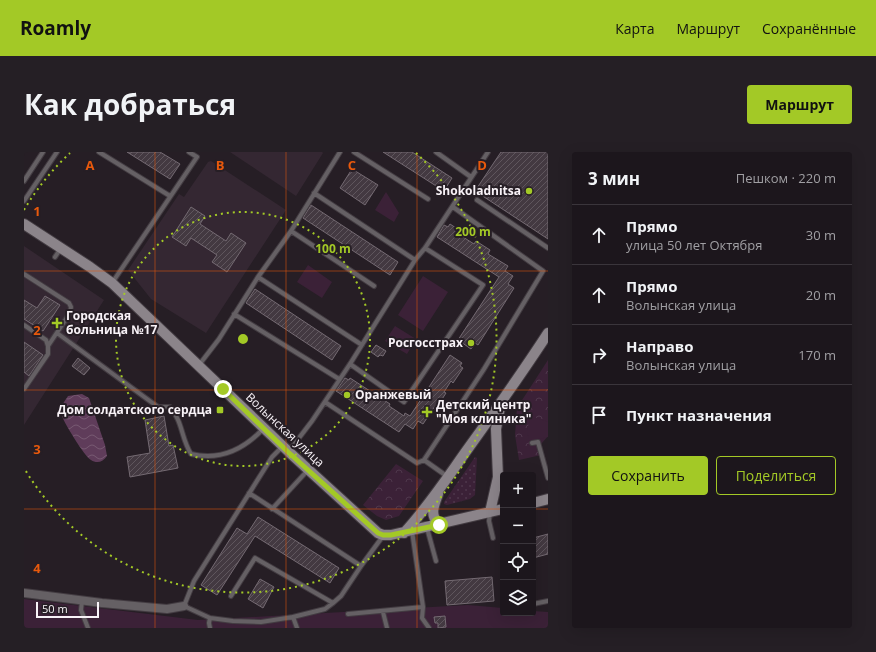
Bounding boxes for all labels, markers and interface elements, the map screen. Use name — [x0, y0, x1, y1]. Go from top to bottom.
text: Roamly — [20, 15, 91, 41]
text: Карта — [615, 19, 654, 38]
text: Маршрут — [676, 19, 740, 38]
text: Сохранённые — [762, 19, 856, 38]
text: Как добраться — [24, 85, 236, 123]
button: Маршрут — [747, 85, 852, 124]
text: A — [86, 156, 95, 174]
text: B — [216, 156, 225, 174]
text: C — [348, 156, 356, 174]
text: D — [477, 156, 487, 174]
text: 3 мин — [588, 167, 640, 190]
text: Пешком · 220 m — [736, 169, 836, 187]
place label: Shokoladnitsa — [436, 182, 521, 199]
marker: Shokoladnitsa — [524, 186, 534, 196]
text: 1 — [33, 202, 41, 220]
text: Прямо — [626, 216, 678, 236]
text: 200 m — [455, 223, 491, 240]
icon: ahead — [588, 224, 610, 246]
text: 30 m — [806, 226, 836, 244]
text: улица 50 лет Октября — [626, 236, 762, 254]
text: 100 m — [315, 240, 351, 257]
text: Прямо — [626, 276, 678, 296]
icon: ahead — [588, 284, 610, 306]
text: 20 m — [806, 286, 836, 304]
text: Волынская улица — [626, 296, 736, 314]
place label: Городская больница №17 — [66, 307, 157, 338]
marker: Городская больница №17 — [51, 317, 63, 329]
text: 2 — [33, 321, 41, 339]
centre of rings — [236, 332, 250, 346]
place label: Росгосстрах — [388, 334, 463, 351]
text: Направо — [626, 336, 694, 356]
marker: Росгосстрах — [466, 338, 476, 348]
icon: right — [588, 344, 610, 366]
text: 170 m — [798, 346, 836, 364]
text: Волынская улица — [626, 356, 736, 374]
route end — [214, 380, 232, 398]
place label: Оранжевый — [355, 386, 431, 403]
street label: Волынская улица — [242, 389, 328, 471]
marker: Оранжевый — [342, 390, 352, 400]
place label: Детский центр "Моя клиника" — [436, 396, 531, 427]
place label: Дом солдатского сердца — [57, 401, 212, 418]
icon: arrive — [588, 404, 610, 426]
marker: Дом солдатского сердца — [215, 405, 225, 415]
text: Пункт назначения — [626, 405, 772, 425]
marker: Детский центр "Моя клиника" — [421, 406, 433, 418]
text: 3 — [33, 440, 41, 458]
button: Сохранить — [588, 456, 708, 495]
button: Поделиться — [716, 456, 836, 495]
map controls — [500, 472, 536, 616]
button: + — [500, 472, 536, 508]
button: − — [500, 508, 536, 544]
route start — [430, 516, 448, 534]
button: locate — [500, 544, 536, 580]
text: 4 — [33, 559, 41, 577]
button: layers — [500, 580, 536, 616]
scale bar — [36, 600, 99, 619]
text: 50 m — [42, 601, 68, 616]

